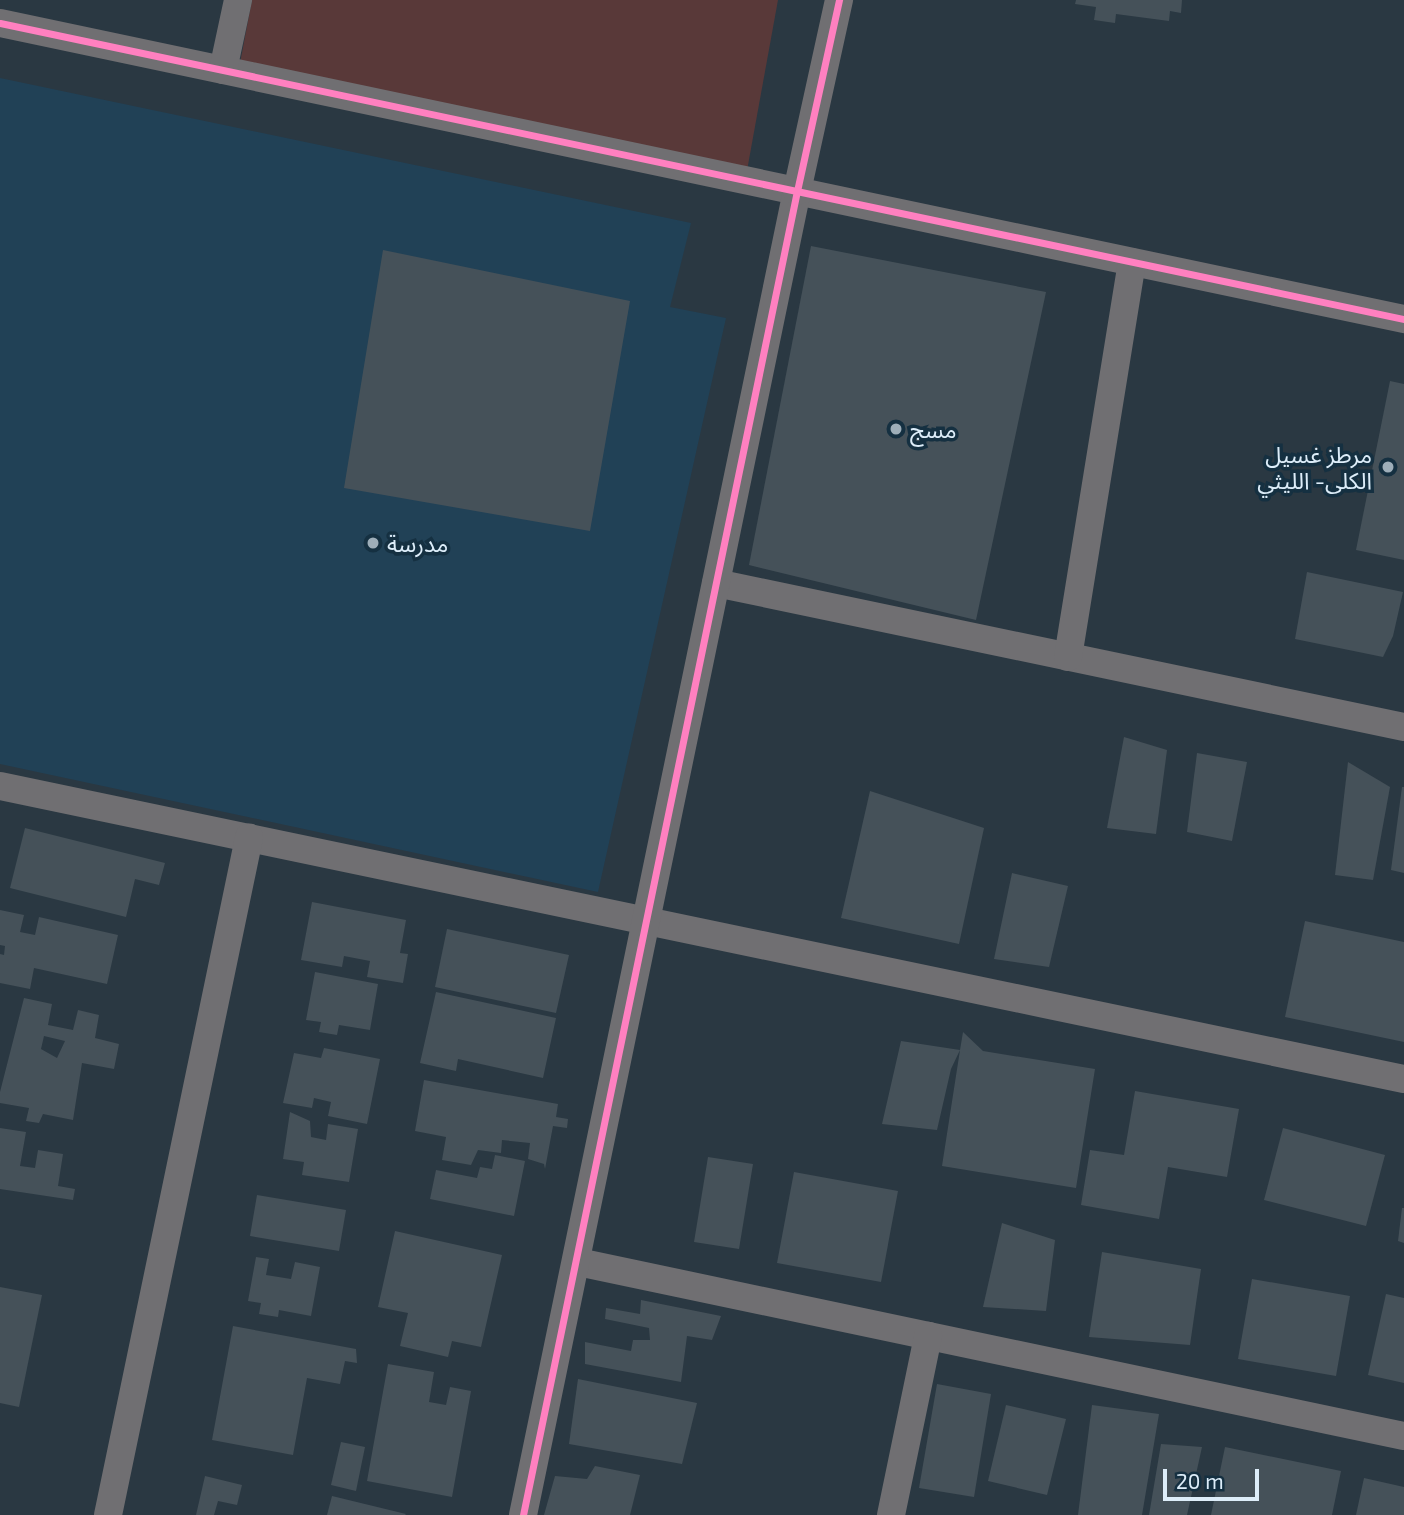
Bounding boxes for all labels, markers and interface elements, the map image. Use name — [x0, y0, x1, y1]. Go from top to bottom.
place label: مسج — [910, 415, 957, 443]
marker: مسج — [888, 421, 904, 437]
place label: مرطز غسيل الكلى- الليثي — [1257, 440, 1372, 494]
marker: مرطز غسيل الكلى- الليثي — [1378, 457, 1398, 477]
place label: مدرسة — [387, 529, 448, 557]
marker: مدرسة — [365, 535, 381, 551]
scale bar — [1166, 1456, 1262, 1500]
text: 20 m — [1176, 1468, 1224, 1493]

